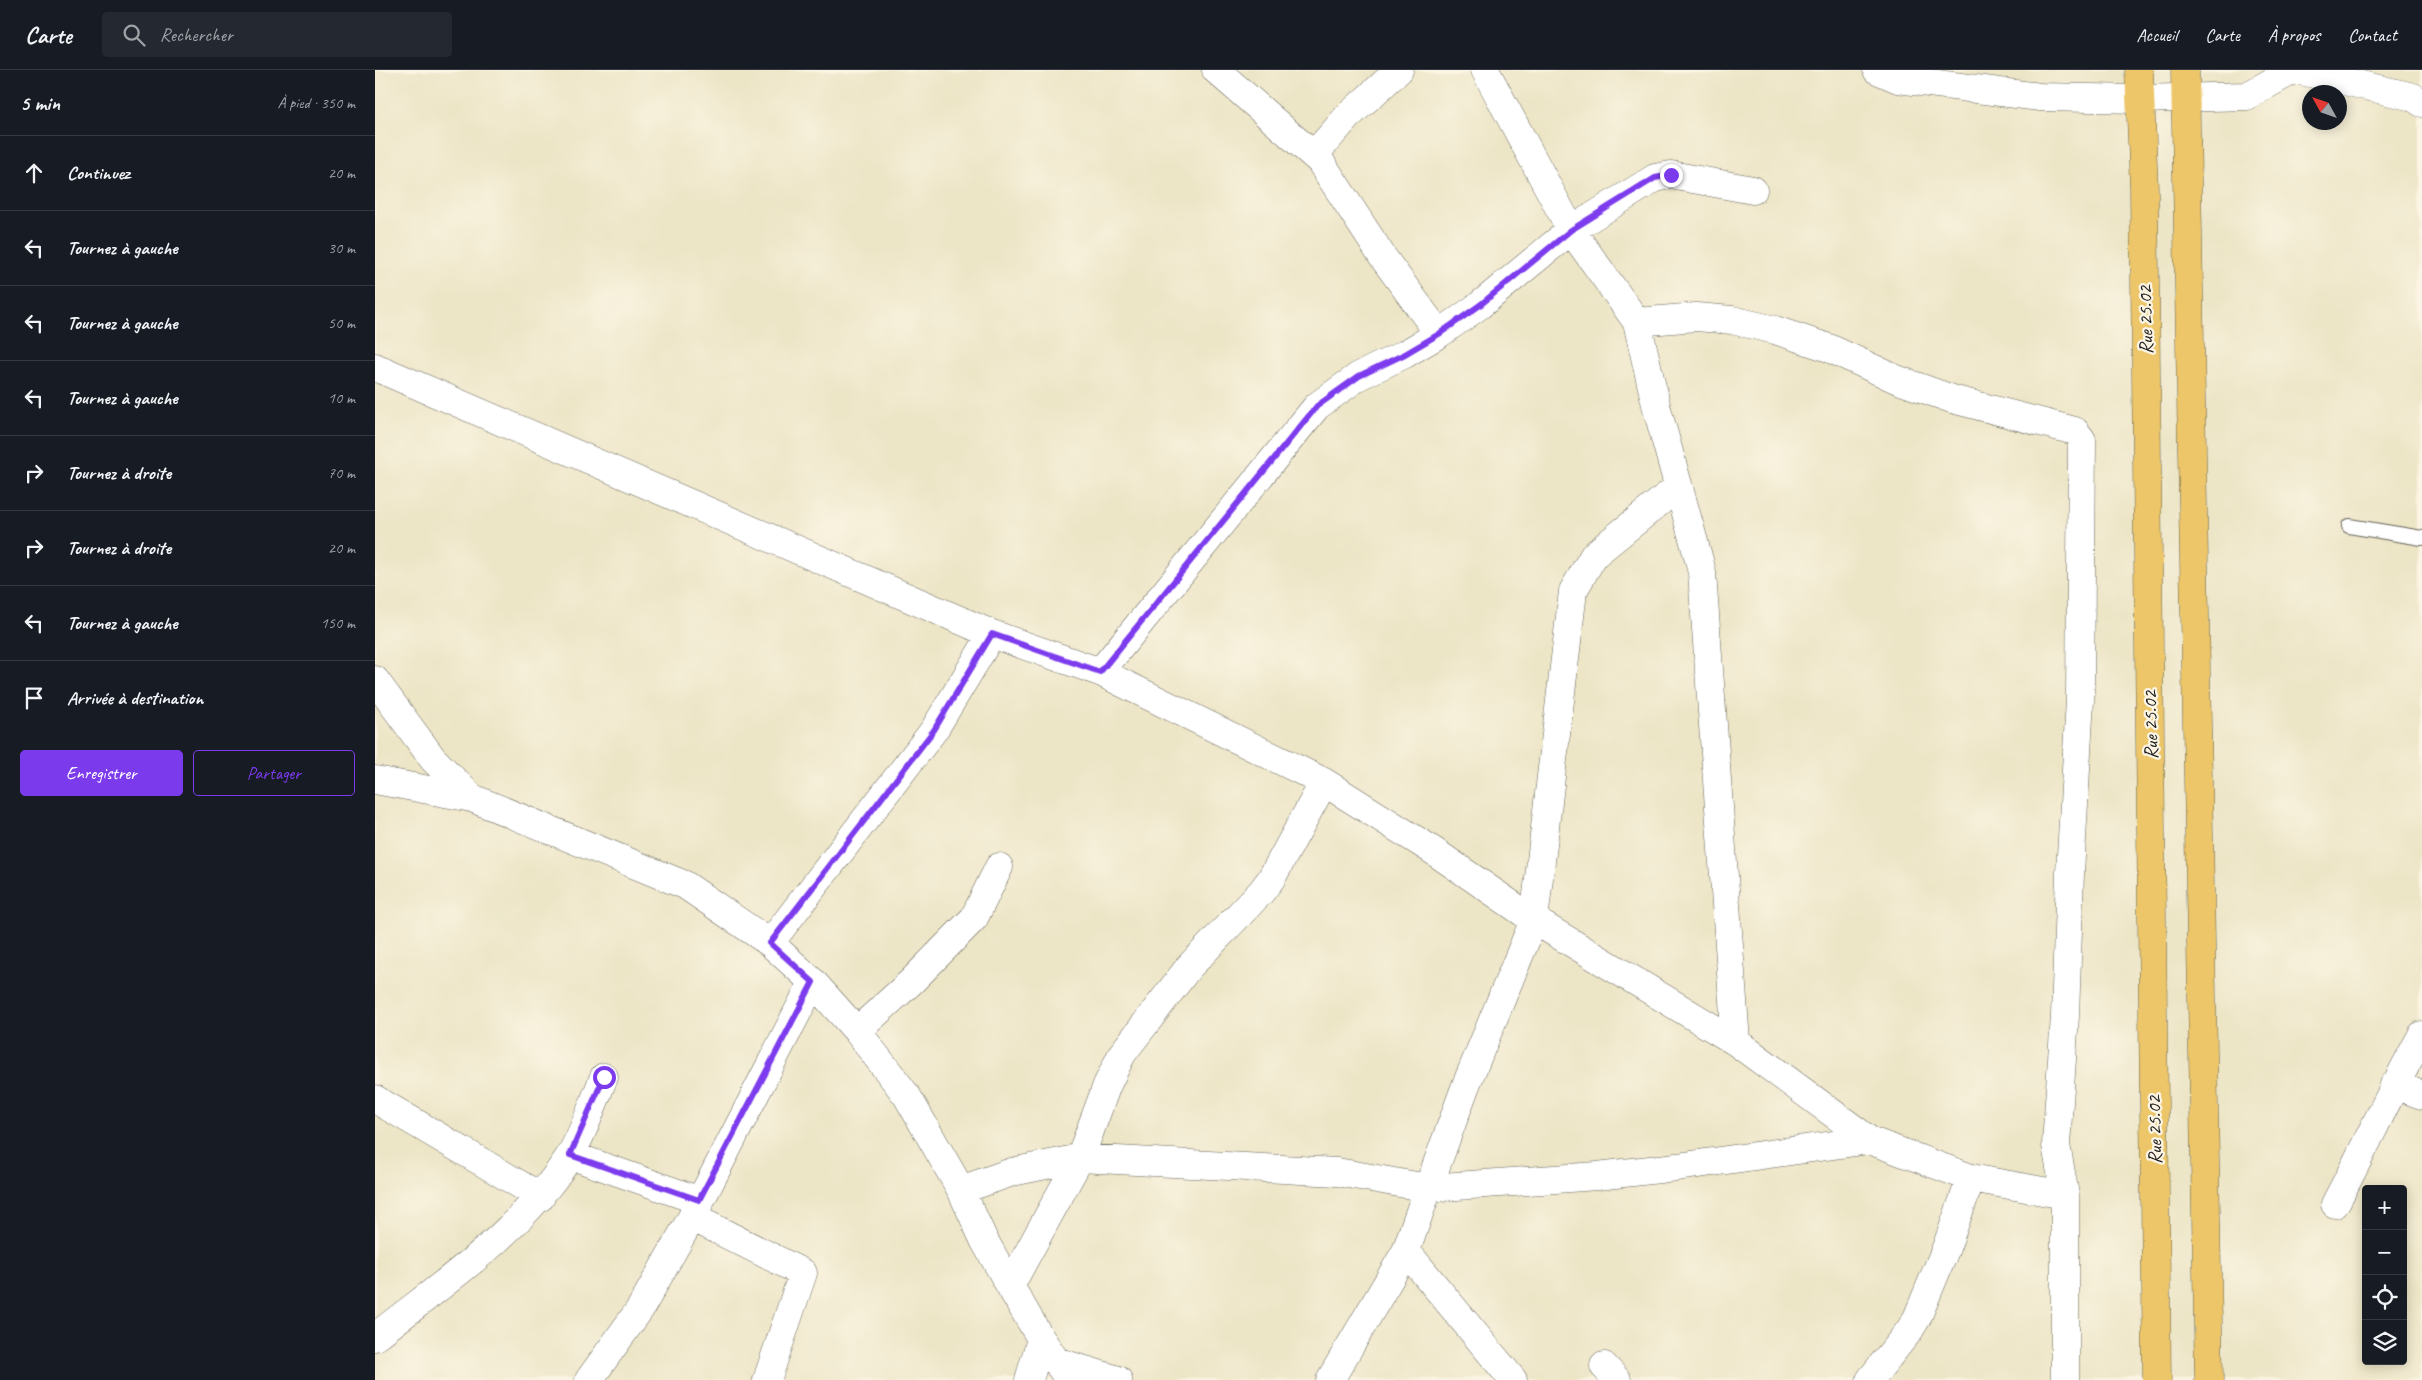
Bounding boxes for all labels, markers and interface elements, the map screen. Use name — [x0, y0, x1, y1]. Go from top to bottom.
search box — [102, 12, 452, 57]
text: Carte — [25, 20, 72, 50]
icon: search — [120, 21, 148, 49]
text: Rechercher — [160, 23, 233, 47]
text: Accueil — [2137, 24, 2177, 46]
text: Carte — [2205, 24, 2240, 46]
text: À propos — [2268, 24, 2320, 46]
text: Contact — [2348, 24, 2397, 46]
north arrow — [2302, 85, 2347, 130]
text: 5 min — [20, 90, 60, 116]
text: À pied · 350 m — [277, 93, 355, 113]
icon: ahead — [20, 159, 48, 187]
text: Continuez — [67, 161, 130, 185]
text: 20 m — [328, 163, 355, 183]
route end — [1660, 164, 1683, 187]
icon: left — [20, 234, 48, 262]
text: Tournez à gauche — [67, 236, 178, 260]
text: 30 m — [328, 238, 355, 258]
street label: Rue 25.02 — [2132, 283, 2159, 355]
icon: left — [20, 309, 48, 337]
text: Tournez à gauche — [67, 311, 178, 335]
text: 50 m — [328, 313, 355, 333]
icon: left — [20, 384, 48, 412]
text: Tournez à gauche — [67, 386, 178, 410]
text: 10 m — [328, 388, 355, 408]
icon: right — [20, 459, 48, 487]
text: Tournez à droite — [67, 461, 171, 485]
text: 70 m — [328, 463, 355, 483]
icon: right — [20, 534, 48, 562]
text: Tournez à droite — [67, 536, 171, 560]
text: 20 m — [328, 538, 355, 558]
icon: left — [20, 609, 48, 637]
text: Tournez à gauche — [67, 611, 178, 635]
text: 150 m — [321, 613, 355, 633]
icon: arrive — [20, 684, 48, 712]
text: Arrivée à destination — [67, 686, 203, 710]
street label: Rue 25.02 — [2137, 688, 2164, 760]
button: Enregistrer — [20, 750, 183, 796]
button: Partager — [193, 750, 355, 796]
route start — [593, 1066, 616, 1089]
street label: Rue 25.02 — [2141, 1093, 2168, 1165]
map controls — [2362, 1185, 2407, 1365]
button: + — [2362, 1185, 2407, 1230]
button: − — [2362, 1230, 2407, 1275]
button: locate — [2362, 1275, 2407, 1320]
button: layers — [2362, 1320, 2407, 1365]

